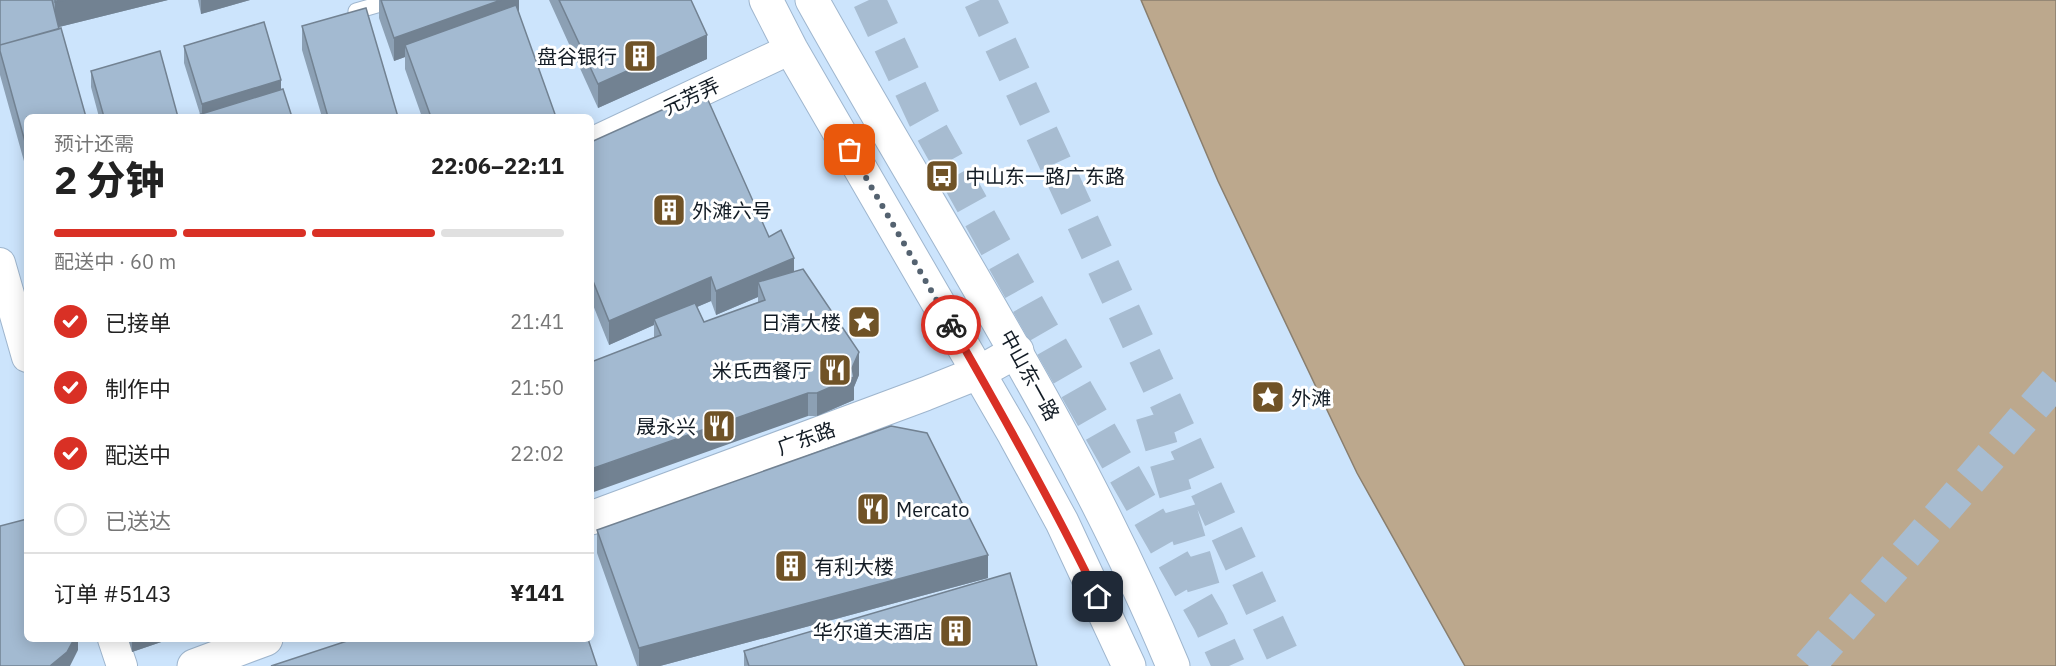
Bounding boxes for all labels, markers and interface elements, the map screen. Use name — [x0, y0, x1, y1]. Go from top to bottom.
building icon: 盘谷银行 — [622, 38, 658, 74]
place label: 盘谷银行 — [537, 43, 617, 70]
street label: 元芳弄 — [658, 71, 724, 121]
pin — [824, 124, 875, 175]
text: 预计还需 — [54, 130, 134, 157]
icon: bag — [833, 133, 866, 166]
text: 22:06–22:11 — [431, 151, 564, 180]
text: 2 分钟 — [54, 154, 165, 205]
bus stop icon: 中山东一路广东路 — [924, 158, 960, 194]
place label: 中山东一路广东路 — [965, 163, 1125, 190]
building icon: 外滩六号 — [651, 192, 687, 228]
place label: 外滩六号 — [692, 197, 772, 224]
text: 配送中 · 60 m — [54, 248, 176, 275]
courier — [921, 295, 981, 355]
place icon: 日清大楼 — [846, 304, 882, 340]
icon: check — [54, 305, 87, 338]
text: 已接单 — [105, 308, 171, 337]
text: 21:41 — [510, 308, 564, 335]
place label: 日清大楼 — [761, 309, 841, 336]
icon: bike — [935, 309, 968, 342]
street label: 中山东一路 — [994, 325, 1066, 425]
restaurant icon: 米氏西餐厅 — [817, 352, 853, 388]
place label: 米氏西餐厅 — [712, 357, 812, 384]
icon: check — [54, 371, 87, 404]
text: 制作中 — [105, 374, 171, 403]
text: 21:50 — [510, 374, 564, 401]
place icon: 外滩 — [1250, 379, 1286, 415]
place label: 外滩 — [1291, 384, 1331, 411]
restaurant icon: 晟永兴 — [701, 408, 737, 444]
place label: 晟永兴 — [636, 413, 696, 440]
street label: 广东路 — [773, 415, 839, 461]
icon: check — [54, 437, 87, 470]
text: 配送中 — [105, 440, 171, 469]
text: 22:02 — [510, 440, 564, 467]
restaurant icon: Mercato — [855, 491, 891, 527]
place label: Mercato — [896, 496, 969, 523]
text: 已送达 — [105, 506, 171, 535]
building icon: 有利大楼 — [773, 548, 809, 584]
place label: 有利大楼 — [814, 553, 894, 580]
pin — [1072, 571, 1123, 622]
text: ¥141 — [510, 578, 564, 607]
text: 订单 #5143 — [54, 579, 172, 608]
icon: home — [1081, 580, 1114, 613]
building icon: 华尔道夫酒店 — [938, 613, 974, 649]
place label: 华尔道夫酒店 — [813, 618, 933, 645]

